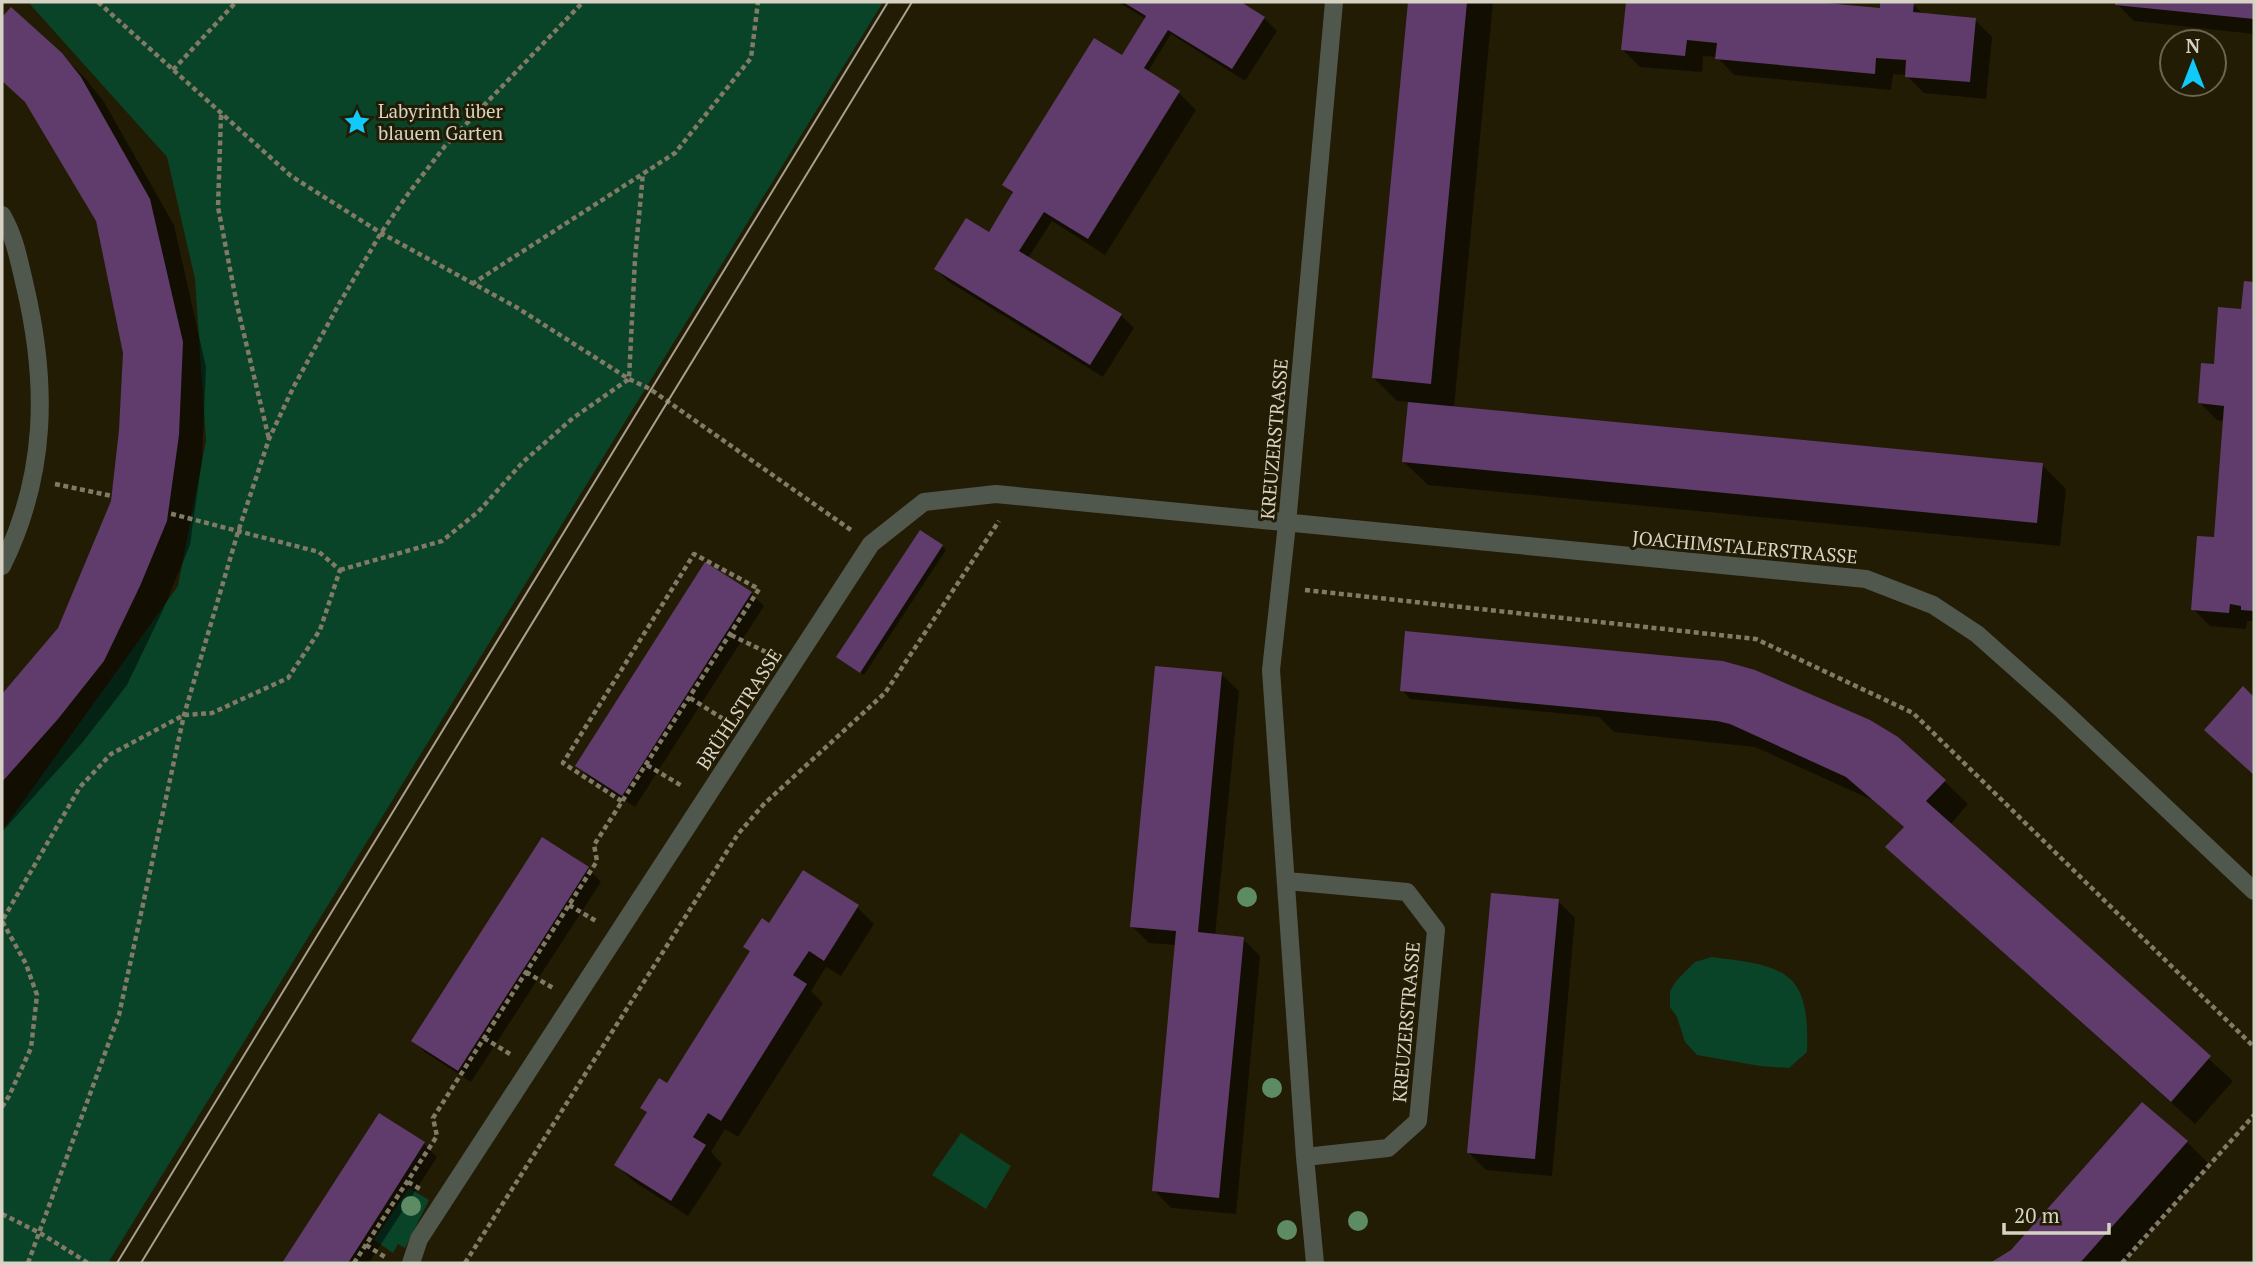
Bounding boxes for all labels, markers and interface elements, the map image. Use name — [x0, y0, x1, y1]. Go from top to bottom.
north arrow — [2158, 28, 2228, 98]
text: N — [2186, 33, 2201, 58]
place label: Labyrinth über blauem Garten — [378, 98, 504, 145]
place icon: Labyrinth über blauem Garten — [342, 107, 372, 137]
street label: KREUZERSTRASSE — [1254, 357, 1293, 520]
street label: JOACHIMSTALERSTRASSE — [1631, 524, 1859, 569]
street label: BRÜHLSTRASSE — [690, 644, 787, 774]
street label: KREUZERSTRASSE — [1386, 940, 1425, 1103]
scale bar — [2004, 1192, 2109, 1236]
text: 20 m — [2014, 1201, 2060, 1229]

